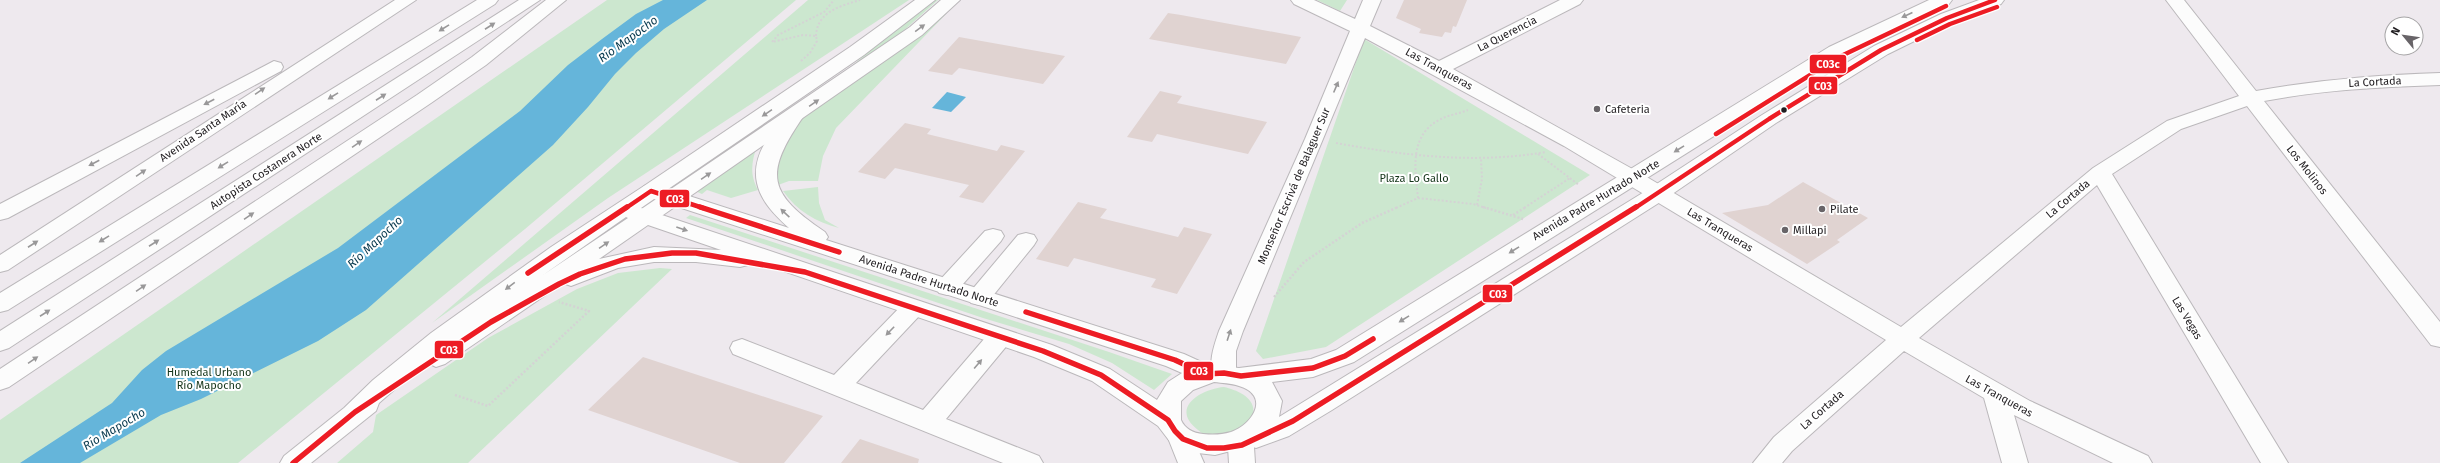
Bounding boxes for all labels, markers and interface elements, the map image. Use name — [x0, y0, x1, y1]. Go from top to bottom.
one-way arrow — [1902, 12, 1913, 18]
water label: Río Mapocho — [596, 13, 661, 65]
street label: La Querencia — [1475, 13, 1539, 55]
north arrow — [2384, 16, 2424, 56]
one-way arrow — [485, 23, 496, 30]
one-way arrow — [439, 24, 449, 32]
one-way arrow — [915, 24, 926, 32]
text: N — [2388, 25, 2403, 38]
street label: Las Tranqueras — [1403, 45, 1475, 93]
line badge: C03c — [1809, 54, 1847, 74]
text: C03c — [1816, 58, 1840, 71]
street label: La Cortada — [2348, 74, 2402, 90]
line badge: C03 — [1808, 76, 1838, 95]
text: C03 — [1814, 80, 1832, 93]
one-way arrow — [1334, 81, 1340, 93]
one-way arrow — [255, 87, 266, 95]
one-way arrow — [327, 93, 339, 100]
one-way arrow — [375, 93, 387, 100]
street label: Avenida Santa María — [157, 97, 249, 165]
one-way arrow — [203, 99, 215, 105]
one-way arrow — [809, 99, 819, 107]
place label: Cafeteria — [1605, 103, 1650, 116]
marker: Cafeteria — [1592, 104, 1602, 114]
street label: Monseñor Escrivá de Balaguer Sur — [1255, 105, 1333, 266]
unlabelled marker — [1779, 105, 1789, 115]
one-way arrow — [762, 109, 772, 117]
street label: Autopista Costanera Norte — [207, 130, 325, 212]
one-way arrow — [352, 140, 362, 148]
street label: Los Molinos — [2284, 143, 2330, 197]
one-way arrow — [1674, 145, 1684, 153]
street label: Avenida Padre Hurtado Norte — [1530, 157, 1662, 243]
one-way arrow — [88, 160, 100, 166]
one-way arrow — [218, 161, 228, 169]
one-way arrow — [136, 169, 147, 176]
one-way arrow — [700, 172, 712, 179]
park label: Plaza Lo Gallo — [1379, 172, 1449, 185]
street label: La Cortada — [2043, 177, 2093, 221]
line badge: C03 — [659, 189, 690, 208]
text: C03 — [666, 193, 684, 206]
place label: Pilate — [1830, 203, 1858, 216]
marker: Pilate — [1817, 204, 1827, 214]
street label: Las Tranqueras — [1685, 205, 1755, 255]
one-way arrow — [780, 209, 790, 218]
one-way arrow — [244, 212, 254, 220]
water label: Río Mapocho — [345, 213, 405, 271]
place label: Millapi — [1793, 224, 1827, 237]
marker: Millapi — [1780, 225, 1790, 235]
one-way arrow — [677, 227, 689, 233]
one-way arrow — [98, 235, 110, 242]
one-way arrow — [148, 239, 160, 246]
one-way arrow — [28, 240, 38, 248]
one-way arrow — [599, 241, 610, 249]
one-way arrow — [1509, 246, 1520, 254]
street label: Avenida Padre Hurtado Norte — [858, 252, 1000, 310]
one-way arrow — [505, 282, 515, 290]
one-way arrow — [136, 284, 146, 292]
line badge: C03 — [1482, 284, 1513, 303]
text: C03 — [1489, 288, 1507, 301]
street label: Las Vegas — [2169, 294, 2205, 342]
one-way arrow — [39, 309, 50, 317]
one-way arrow — [1399, 315, 1409, 323]
one-way arrow — [886, 327, 895, 336]
one-way arrow — [1226, 329, 1232, 341]
line badge: C03 — [434, 340, 464, 359]
text: C03 — [440, 344, 458, 357]
one-way arrow — [27, 356, 38, 364]
one-way arrow — [973, 359, 982, 369]
line badge: C03 — [1183, 361, 1214, 381]
text: C03 — [1190, 365, 1208, 378]
park label: Humedal Urbano Río Mapocho — [167, 366, 251, 392]
street label: Las Tranqueras — [1963, 372, 2035, 420]
street label: La Cortada — [1798, 388, 1846, 432]
water label: Río Mapocho — [80, 405, 148, 453]

